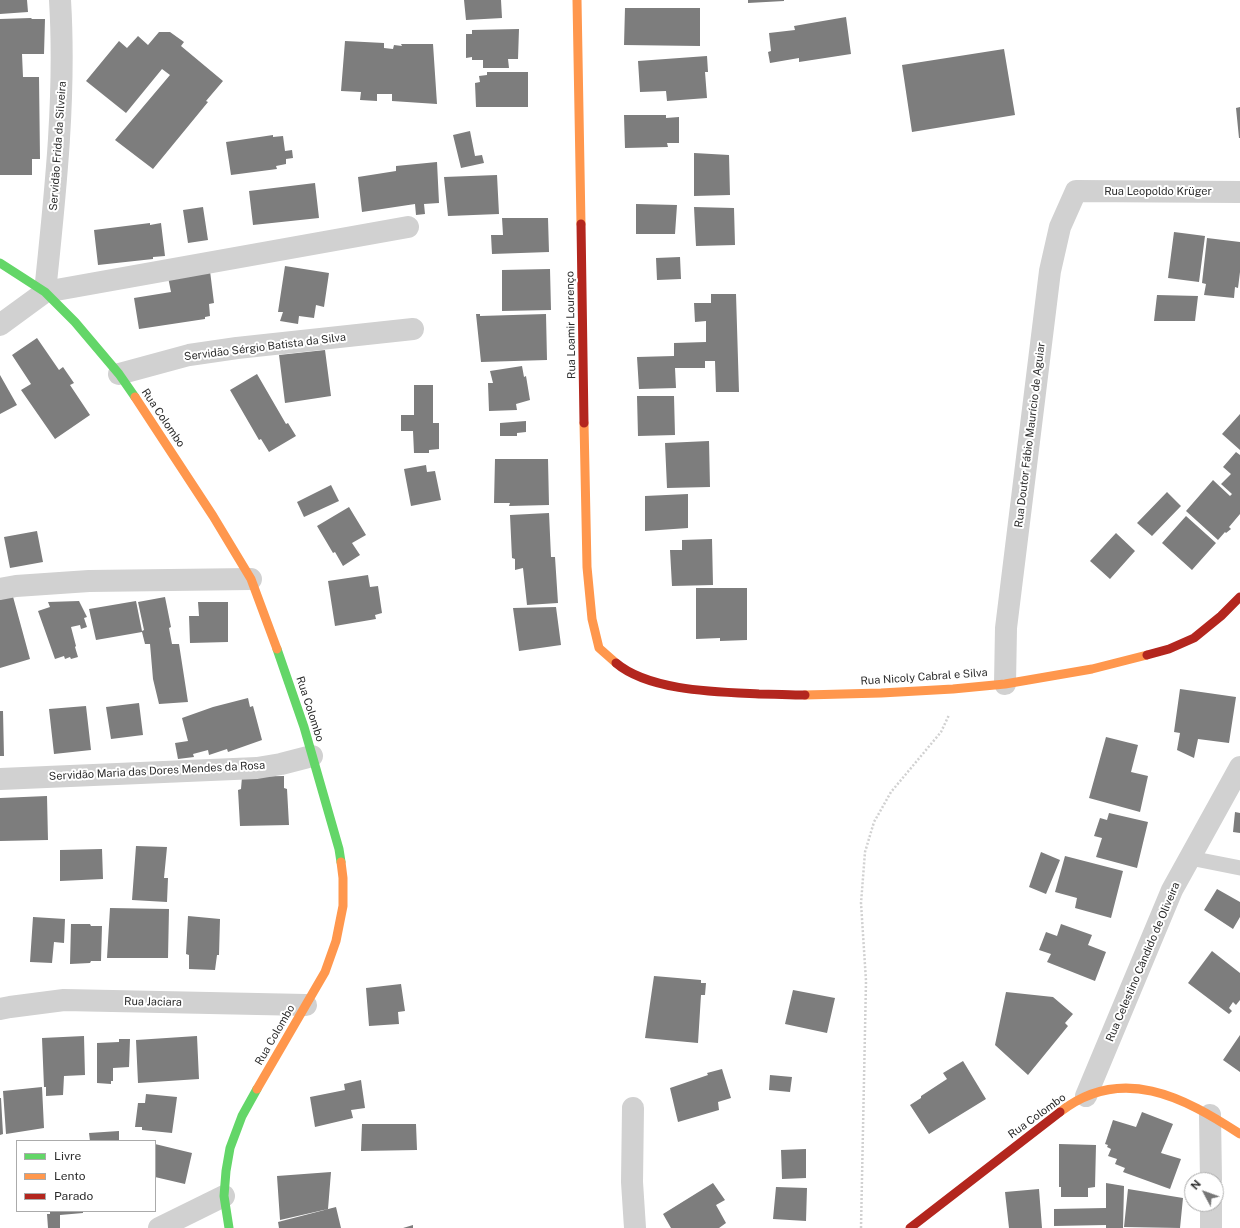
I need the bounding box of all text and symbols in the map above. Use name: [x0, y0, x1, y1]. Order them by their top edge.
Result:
street label: Servidão Frida da Silveira: [47, 81, 69, 211]
street label: Rua Leopoldo Krüger: [1104, 185, 1212, 199]
street label: Rua Loamir Lourenço: [563, 271, 579, 379]
street label: Servidão Sérgio Batista da Silva: [183, 331, 347, 363]
street label: Rua Doutor Fábio Maurício de Aguiar: [1012, 341, 1048, 529]
street label: Rua Colombo: [139, 386, 187, 450]
street label: Rua Nicoly Cabral e Silva: [860, 666, 988, 688]
street label: Rua Colombo: [293, 675, 327, 743]
street label: Servidão Maria das Dores Mendes da Rosa: [49, 759, 265, 783]
street label: Rua Celestino Cândido de Oliveira: [1103, 880, 1183, 1044]
street label: Rua Jaciara: [124, 995, 182, 1009]
street label: Rua Colombo: [252, 1002, 298, 1068]
street label: Rua Colombo: [1006, 1091, 1068, 1141]
legend: [16, 1140, 156, 1212]
text: Livre: [54, 1149, 81, 1163]
text: Lento: [54, 1169, 85, 1183]
north arrow: [1184, 1172, 1224, 1212]
text: N: [1188, 1178, 1203, 1192]
text: Parado: [54, 1189, 93, 1203]

